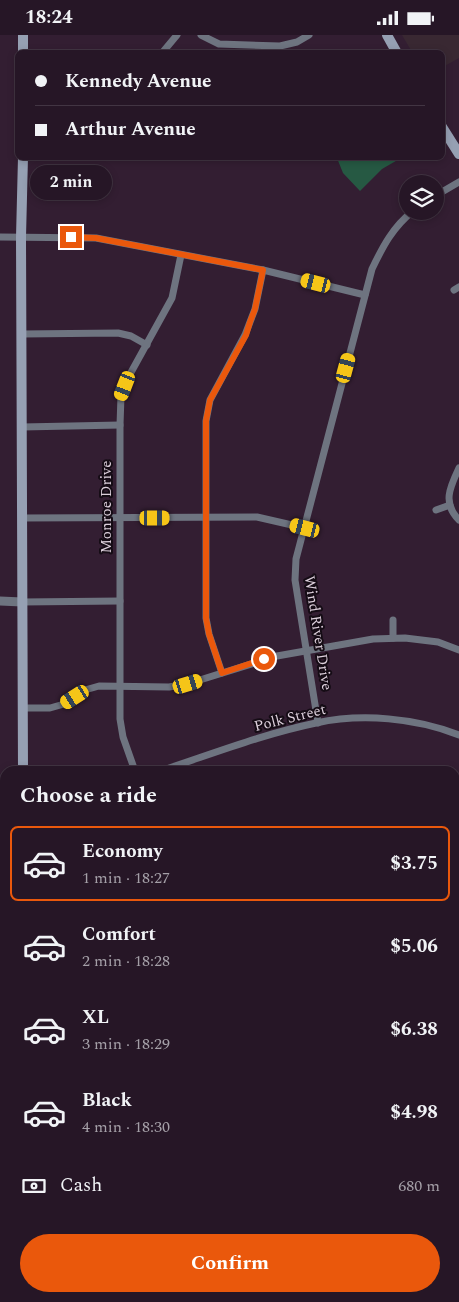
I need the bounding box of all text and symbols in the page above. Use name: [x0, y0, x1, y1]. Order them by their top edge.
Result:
text: 18:24: [25, 3, 73, 32]
text: Kennedy Avenue: [65, 67, 212, 96]
text: Arthur Avenue: [65, 115, 196, 144]
callout: 2 min: [30, 165, 112, 199]
text: 2 min: [50, 170, 92, 194]
map controls: [399, 175, 444, 220]
button: layers: [399, 175, 444, 220]
route end: [60, 226, 82, 248]
car: [299, 272, 332, 294]
car: [334, 352, 357, 384]
car: [112, 369, 137, 403]
street label: Monroe Drive: [95, 460, 118, 554]
car: [140, 511, 170, 526]
car: [288, 517, 321, 539]
street label: Wind River Drive: [298, 574, 338, 692]
route start: [253, 648, 275, 670]
car: [171, 672, 204, 696]
car: [58, 683, 91, 711]
street label: Polk Street: [252, 698, 328, 738]
text: Choose a ride: [20, 779, 157, 812]
text: Economy: [82, 837, 163, 866]
icon: car: [22, 841, 67, 886]
text: $3.75: [390, 849, 438, 878]
text: 1 min · 18:27: [82, 866, 170, 890]
text: Comfort: [82, 920, 156, 949]
icon: car: [22, 924, 67, 969]
text: $5.06: [390, 932, 438, 961]
text: 2 min · 18:28: [82, 949, 170, 973]
text: XL: [82, 1003, 109, 1032]
icon: car: [22, 1007, 67, 1052]
text: $6.38: [390, 1015, 438, 1044]
text: 3 min · 18:29: [82, 1032, 170, 1056]
text: Black: [82, 1086, 132, 1115]
icon: car: [22, 1090, 67, 1135]
text: $4.98: [390, 1098, 438, 1127]
text: 4 min · 18:30: [82, 1115, 170, 1139]
text: Cash: [60, 1171, 102, 1200]
icon: cash: [20, 1172, 48, 1200]
text: 680 m: [398, 1174, 440, 1198]
button: Confirm: [20, 1234, 440, 1292]

